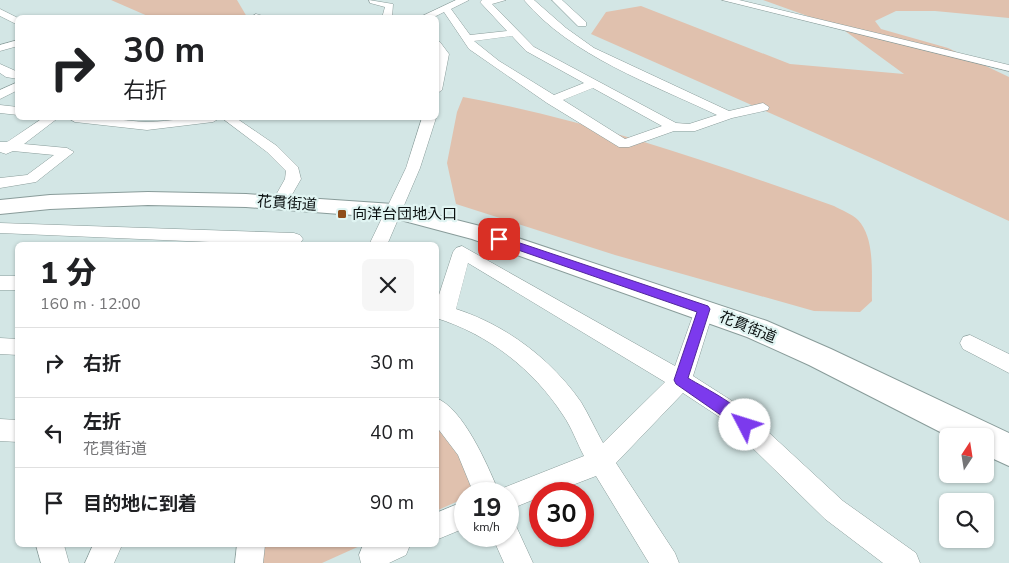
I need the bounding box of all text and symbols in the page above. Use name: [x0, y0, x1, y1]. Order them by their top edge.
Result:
text: 30 m: [123, 27, 205, 74]
icon: right: [40, 35, 105, 100]
text: 右折: [123, 76, 167, 106]
street label: 花貫街道: [256, 191, 318, 215]
place label: 向洋台団地入口: [352, 204, 457, 224]
marker: 向洋台団地入口: [336, 208, 348, 220]
pin: [478, 218, 520, 260]
icon: arrive: [485, 225, 513, 253]
text: 1 分: [40, 253, 96, 294]
button: close: [362, 259, 414, 311]
text: 160 m · 12:00: [40, 293, 141, 315]
street label: 花貫街道: [716, 306, 780, 348]
icon: right: [40, 349, 68, 377]
text: 30 m: [370, 350, 414, 376]
text: 右折: [83, 351, 121, 377]
position arrow: [718, 398, 770, 450]
text: 左折: [83, 409, 121, 435]
icon: left: [40, 419, 68, 447]
text: 40 m: [370, 420, 414, 446]
north arrow: [939, 428, 994, 482]
map controls: [939, 428, 994, 548]
text: 花貫街道: [83, 438, 147, 460]
speed limit sign: 30: [529, 482, 594, 547]
icon: arrive: [40, 489, 68, 517]
text: 90 m: [370, 490, 414, 516]
text: 目的地に到着: [83, 491, 197, 517]
text: 19: [471, 491, 502, 525]
button: search: [939, 493, 994, 548]
text: km/h: [473, 519, 500, 535]

